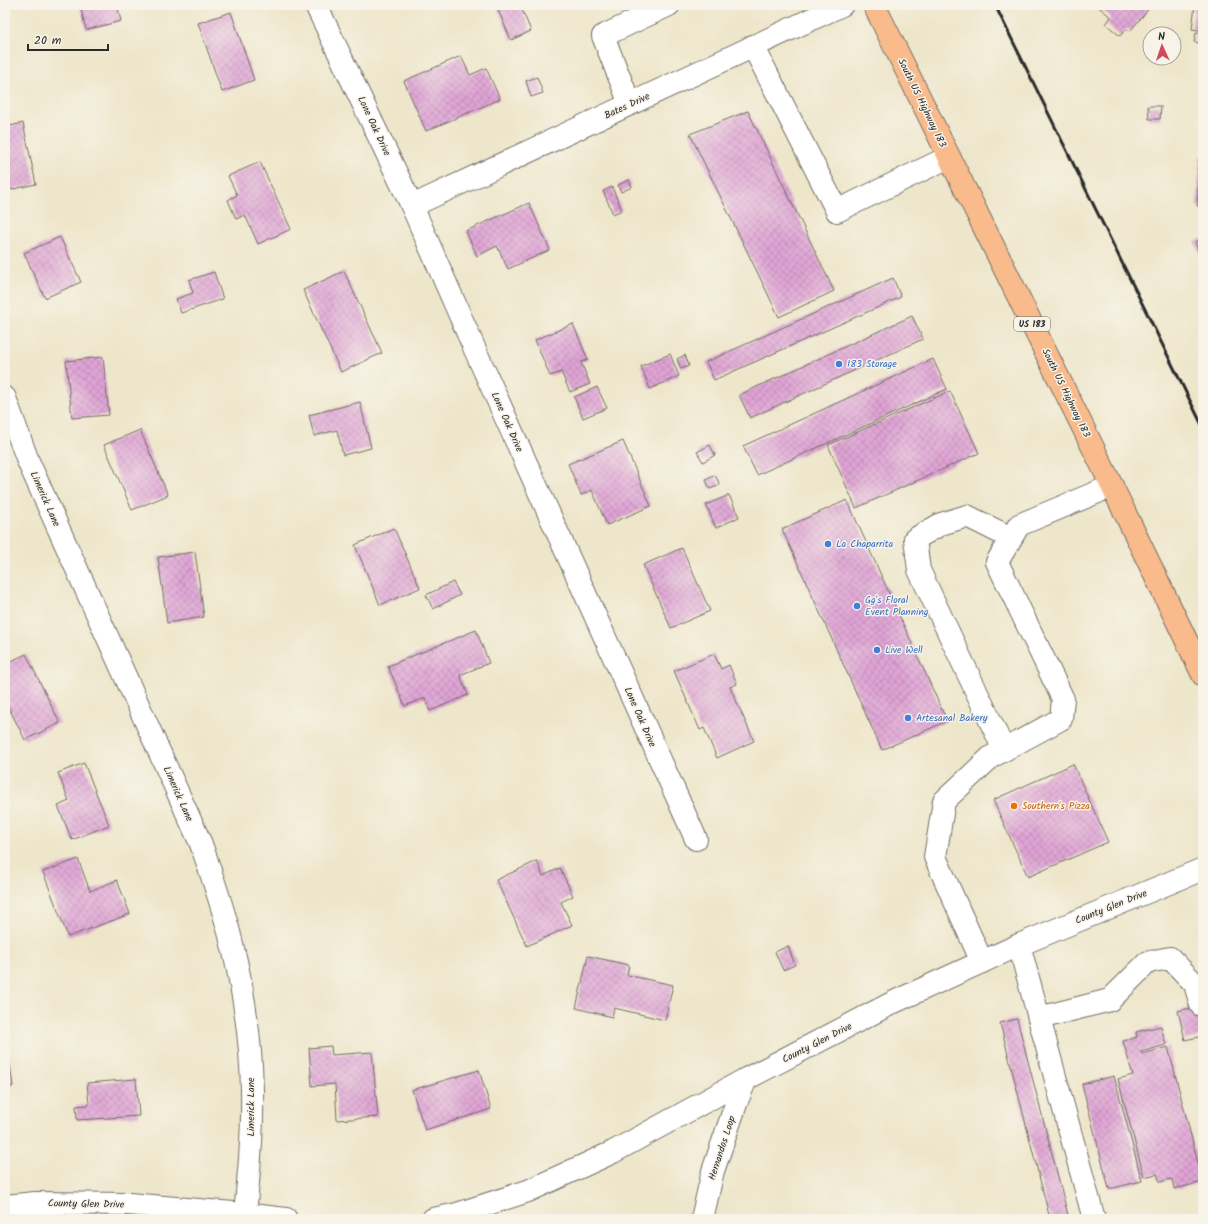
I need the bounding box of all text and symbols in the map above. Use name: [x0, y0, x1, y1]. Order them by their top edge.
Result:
scale bar: [28, 26, 108, 52]
north arrow: [1142, 26, 1182, 66]
text: N: [1158, 28, 1166, 46]
text: 20 m: [34, 31, 62, 50]
street label: South US Highway 183: [893, 56, 951, 151]
street label: Bates Drive: [602, 88, 653, 124]
street label: Lone Oak Drive: [353, 94, 395, 159]
road number: US 183: [1014, 317, 1050, 331]
street label: South US Highway 183: [1037, 346, 1095, 441]
place label: 183 Storage: [847, 356, 897, 372]
marker: 183 Storage: [834, 359, 844, 369]
street label: Lone Oak Drive: [487, 389, 528, 455]
street label: Limerick Lane: [26, 469, 65, 530]
place label: La Chaparrita: [836, 536, 894, 552]
marker: La Chaparrita: [823, 539, 833, 549]
place label: Gg's Floral Event Planning: [865, 592, 929, 620]
marker: Gg's Floral Event Planning: [852, 601, 862, 611]
place label: Live Well: [885, 642, 923, 658]
marker: Live Well: [872, 645, 882, 655]
street label: Lone Oak Drive: [620, 684, 661, 750]
place label: Artesanal Bakery: [916, 710, 988, 726]
marker: Artesanal Bakery: [903, 713, 913, 723]
street label: Limerick Lane: [159, 764, 198, 825]
place label: Southern's Pizza: [1022, 798, 1090, 814]
marker: Southern's Pizza: [1009, 801, 1019, 811]
street label: County Glen Drive: [1073, 885, 1150, 929]
street label: County Glen Drive: [779, 1018, 855, 1067]
street label: Limerick Lane: [243, 1077, 259, 1137]
street label: Hernandos Loop: [704, 1113, 740, 1182]
street label: County Glen Drive: [48, 1195, 125, 1213]

